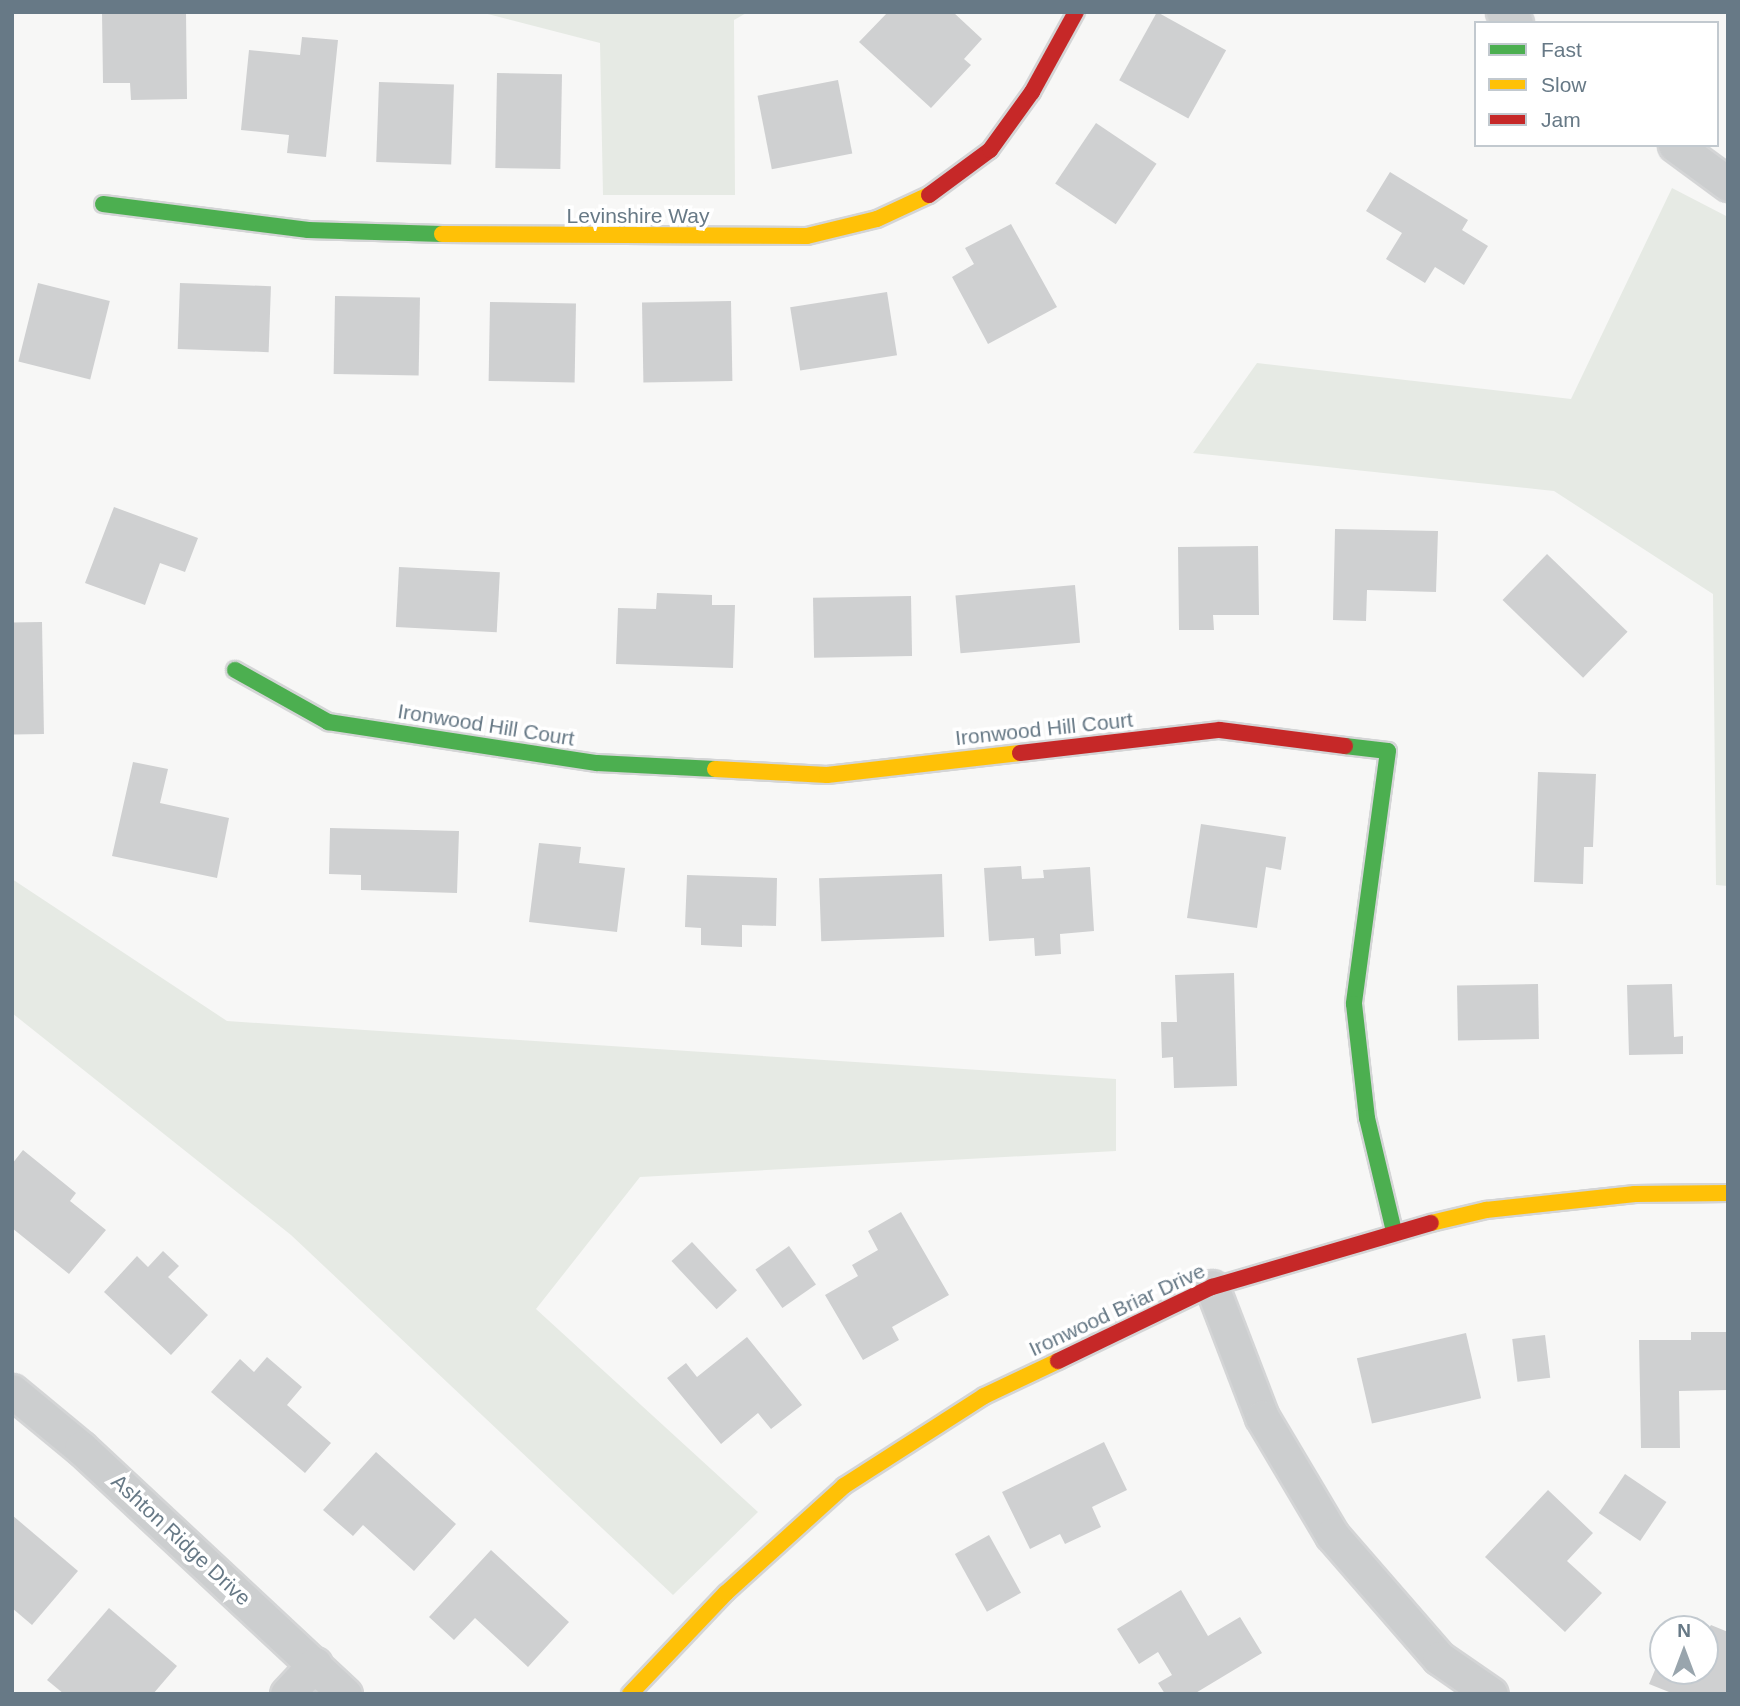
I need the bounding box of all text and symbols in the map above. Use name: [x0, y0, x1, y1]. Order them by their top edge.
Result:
legend: [1474, 21, 1719, 147]
text: Fast: [1541, 38, 1582, 61]
text: Slow: [1541, 73, 1587, 96]
text: Jam: [1541, 108, 1581, 131]
street label: Levinshire Way: [567, 203, 709, 229]
street label: Ironwood Hill Court: [396, 699, 576, 751]
street label: Ironwood Hill Court: [954, 707, 1134, 751]
street label: Ironwood Briar Drive: [1025, 1258, 1209, 1362]
street label: Ashton Ridge Drive: [106, 1469, 256, 1611]
north arrow: [1649, 1615, 1719, 1685]
text: N: [1677, 1620, 1691, 1641]

